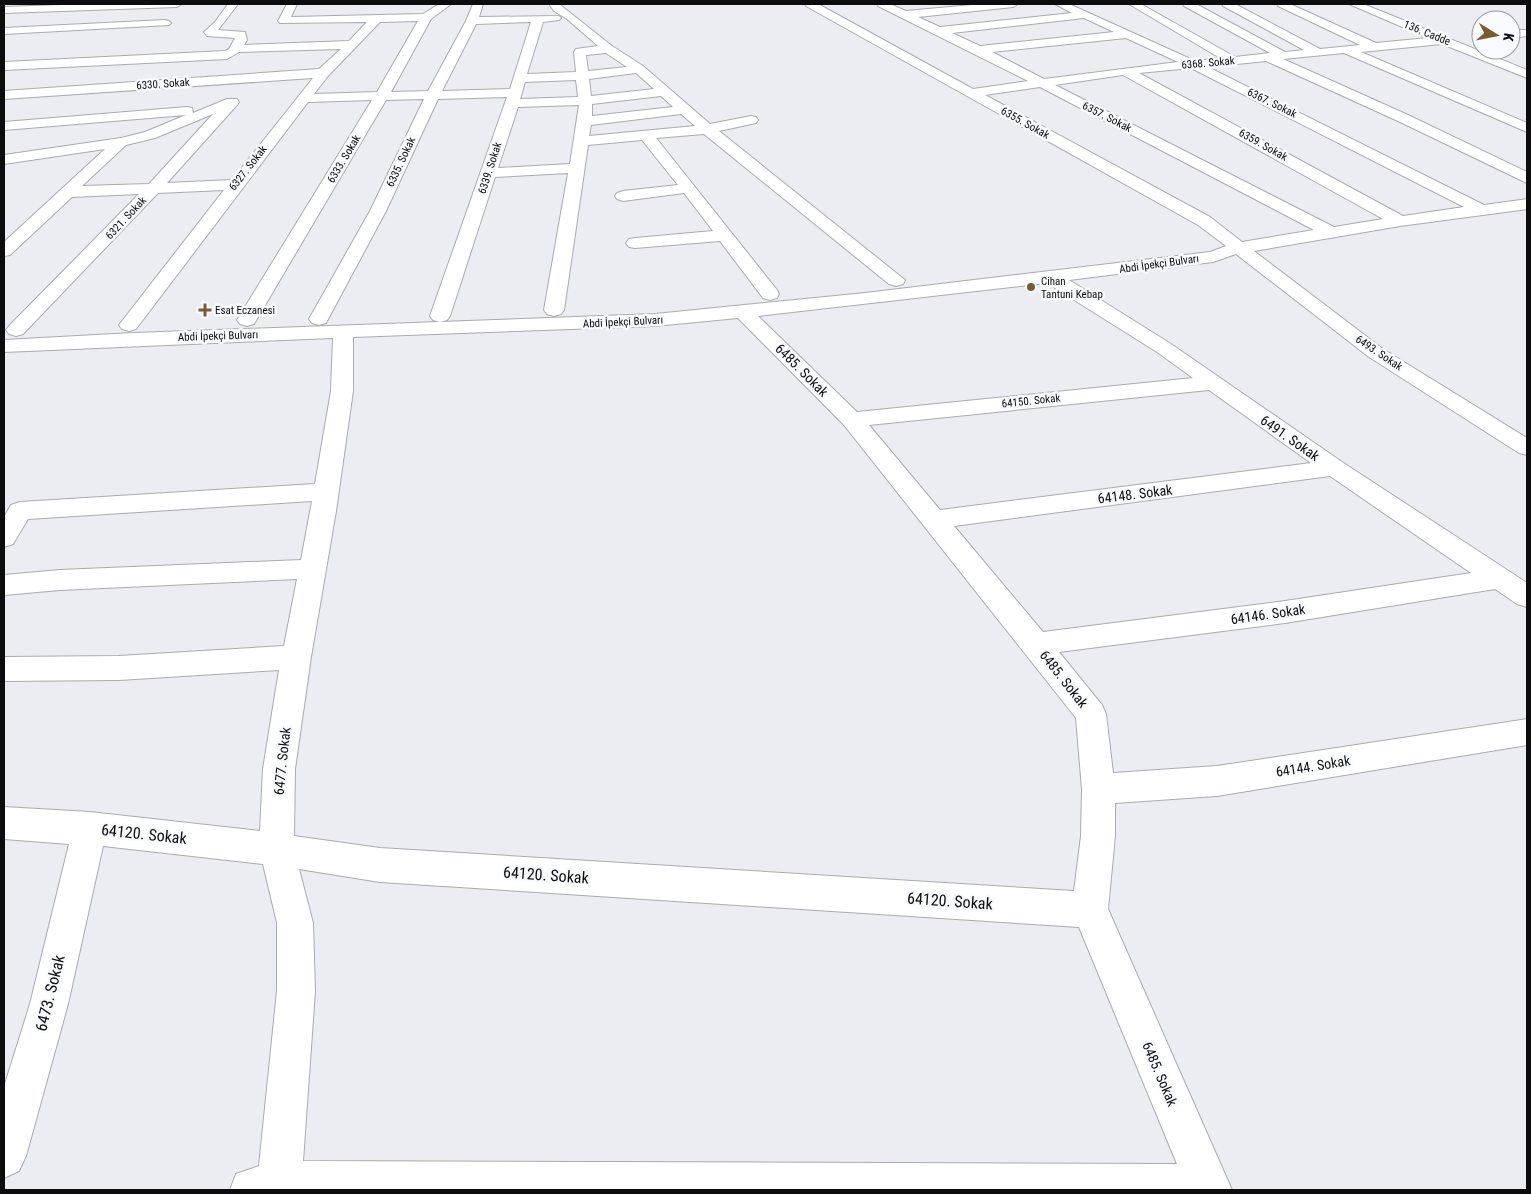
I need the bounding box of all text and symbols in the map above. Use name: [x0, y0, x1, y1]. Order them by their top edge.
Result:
north arrow: [1471, 10, 1521, 60]
street label: 136. Cadde: [1402, 18, 1452, 48]
text: K: [1500, 32, 1517, 43]
street label: 6368. Sokak: [1181, 54, 1235, 72]
street label: 6330. Sokak: [136, 76, 190, 92]
street label: 6367. Sokak: [1245, 85, 1299, 121]
street label: 6357. Sokak: [1080, 99, 1134, 135]
street label: 6355. Sokak: [998, 104, 1052, 142]
street label: 6359. Sokak: [1236, 126, 1290, 164]
street label: 6333. Sokak: [325, 133, 363, 185]
street label: 6335. Sokak: [384, 135, 418, 189]
street label: 6339. Sokak: [476, 140, 504, 195]
street label: 6327. Sokak: [226, 143, 270, 193]
street label: 6321. Sokak: [103, 194, 149, 242]
street label: Abdi İpekçi Bulvarı: [1118, 252, 1200, 276]
place label: Cihan Tantuni Kebap: [1041, 275, 1103, 301]
marker: Cihan Tantuni Kebap: [1025, 281, 1037, 293]
marker: Esat Eczanesi: [199, 304, 211, 316]
place label: Esat Eczanesi: [215, 304, 275, 317]
street label: Abdi İpekçi Bulvarı: [583, 313, 663, 331]
street label: Abdi İpekçi Bulvarı: [178, 328, 258, 344]
street label: 6493. Sokak: [1353, 333, 1405, 373]
street label: 6485. Sokak: [772, 340, 832, 400]
street label: 64150. Sokak: [1001, 391, 1061, 411]
street label: 6491. Sokak: [1257, 412, 1323, 464]
street label: 64148. Sokak: [1097, 481, 1174, 507]
street label: 64146. Sokak: [1230, 601, 1307, 627]
street label: 6485. Sokak: [1037, 647, 1092, 711]
street label: 6477. Sokak: [270, 726, 294, 796]
street label: 64144. Sokak: [1275, 752, 1352, 780]
street label: 64120. Sokak: [100, 820, 188, 848]
street label: 64120. Sokak: [503, 863, 590, 888]
street label: 64120. Sokak: [907, 889, 994, 914]
street label: 6473. Sokak: [31, 952, 69, 1033]
street label: 6485. Sokak: [1139, 1039, 1181, 1109]

